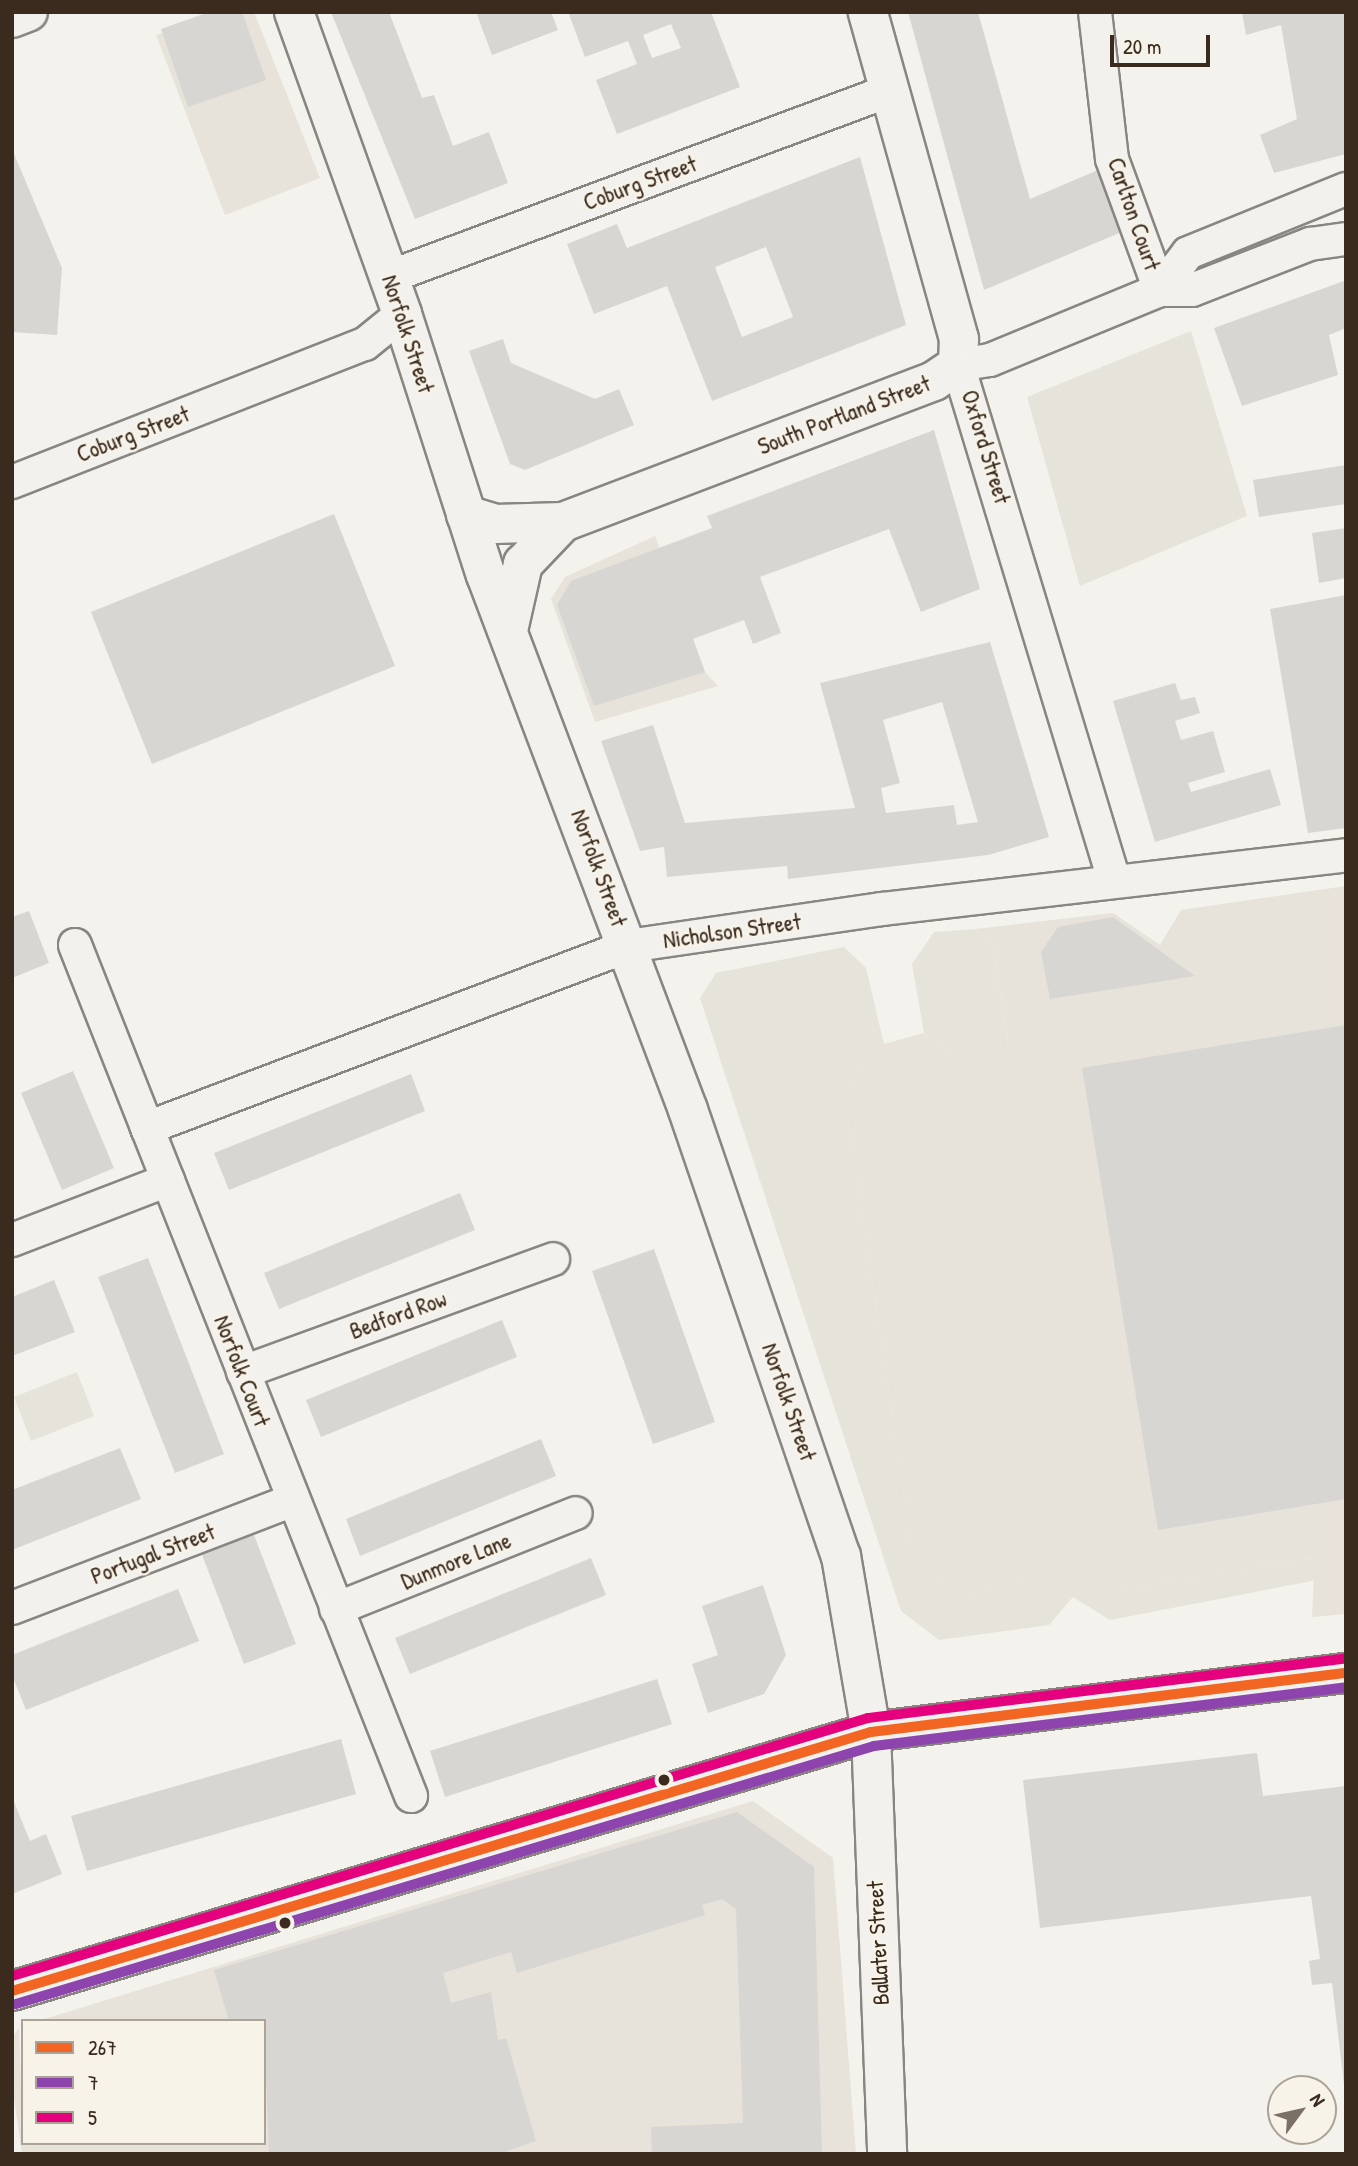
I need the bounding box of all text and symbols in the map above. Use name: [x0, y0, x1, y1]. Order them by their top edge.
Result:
scale bar: [1113, 21, 1213, 65]
text: 20 m: [1123, 32, 1161, 61]
street label: Coburg Street: [580, 150, 700, 216]
street label: Carlton Court: [1102, 154, 1166, 274]
street label: Norfolk Street: [376, 272, 440, 396]
street label: South Portland Street: [754, 369, 934, 461]
street label: Oxford Street: [956, 387, 1016, 507]
street label: Coburg Street: [73, 400, 193, 468]
street label: Norfolk Street: [565, 806, 633, 930]
street label: Nicholson Street: [661, 908, 803, 954]
street label: Bedford Row: [346, 1285, 450, 1345]
street label: Norfolk Court: [208, 1312, 276, 1430]
street label: Norfolk Street: [756, 1340, 822, 1464]
street label: Portugal Street: [87, 1518, 219, 1590]
street label: Dunmore Lane: [397, 1527, 515, 1595]
unlabelled marker: [657, 1773, 671, 1787]
street label: Ballater Street: [861, 1880, 895, 2006]
unlabelled marker: [278, 1916, 292, 1930]
legend: [21, 2019, 266, 2145]
text: 267: [88, 2033, 117, 2062]
text: 7: [88, 2068, 98, 2097]
north arrow: [1267, 2075, 1337, 2145]
text: N: [1304, 2088, 1332, 2111]
text: 5: [88, 2103, 97, 2132]

